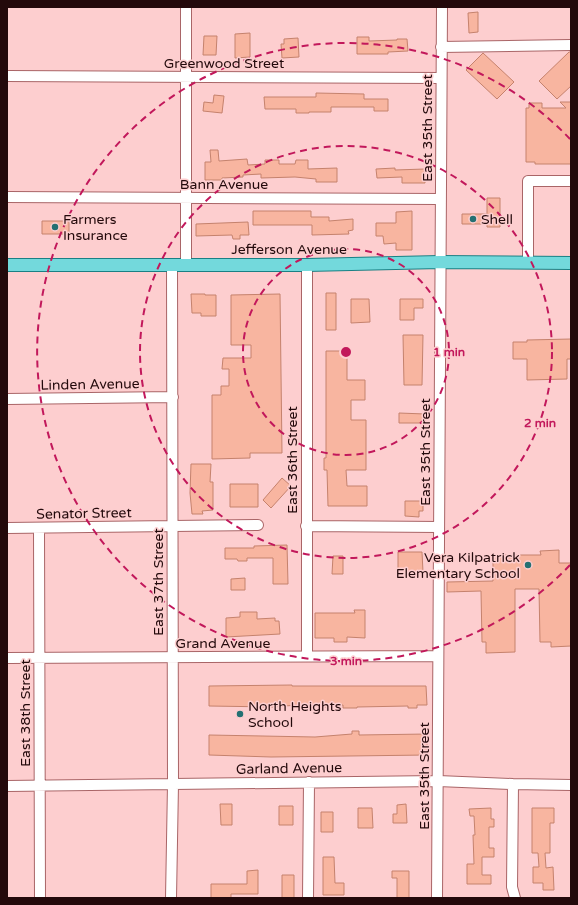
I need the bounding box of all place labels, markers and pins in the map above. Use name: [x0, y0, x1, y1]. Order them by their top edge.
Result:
place label: Farmers Insurance: [63, 211, 128, 244]
place label: Shell: [481, 211, 513, 228]
marker: Shell: [468, 214, 478, 224]
marker: Farmers Insurance: [50, 222, 60, 232]
centre of rings: [339, 345, 353, 359]
place label: Vera Kilpatrick Elementary School: [396, 549, 520, 582]
marker: Vera Kilpatrick Elementary School: [523, 560, 533, 570]
place label: North Heights School: [248, 698, 342, 731]
marker: North Heights School: [235, 709, 245, 719]

